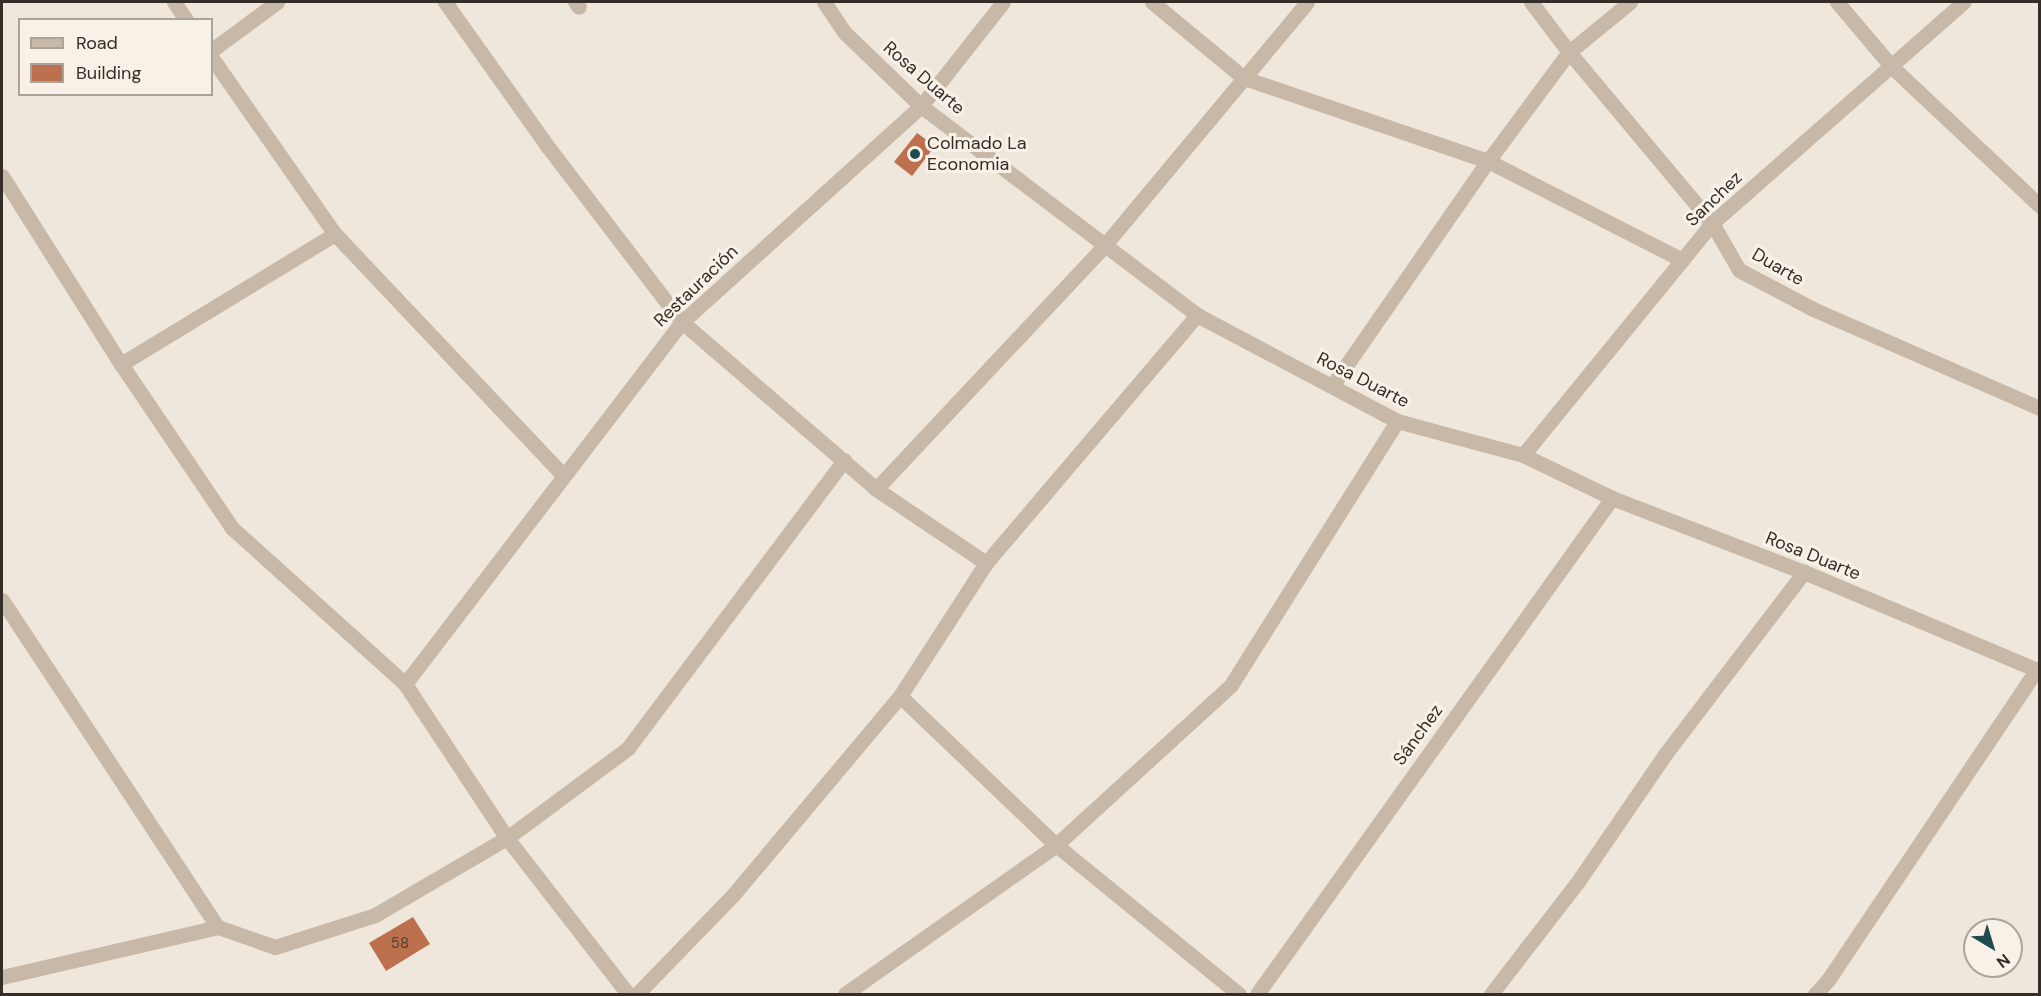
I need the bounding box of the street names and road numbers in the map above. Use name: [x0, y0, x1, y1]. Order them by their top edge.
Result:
street label: Rosa Duarte: [879, 37, 969, 119]
street label: Sanchez: [1681, 167, 1747, 231]
street label: Restauración: [650, 241, 742, 331]
street label: Duarte: [1748, 244, 1808, 290]
street label: Rosa Duarte: [1313, 348, 1413, 412]
street label: Rosa Duarte: [1762, 527, 1864, 585]
street label: Sánchez: [1389, 700, 1447, 770]

